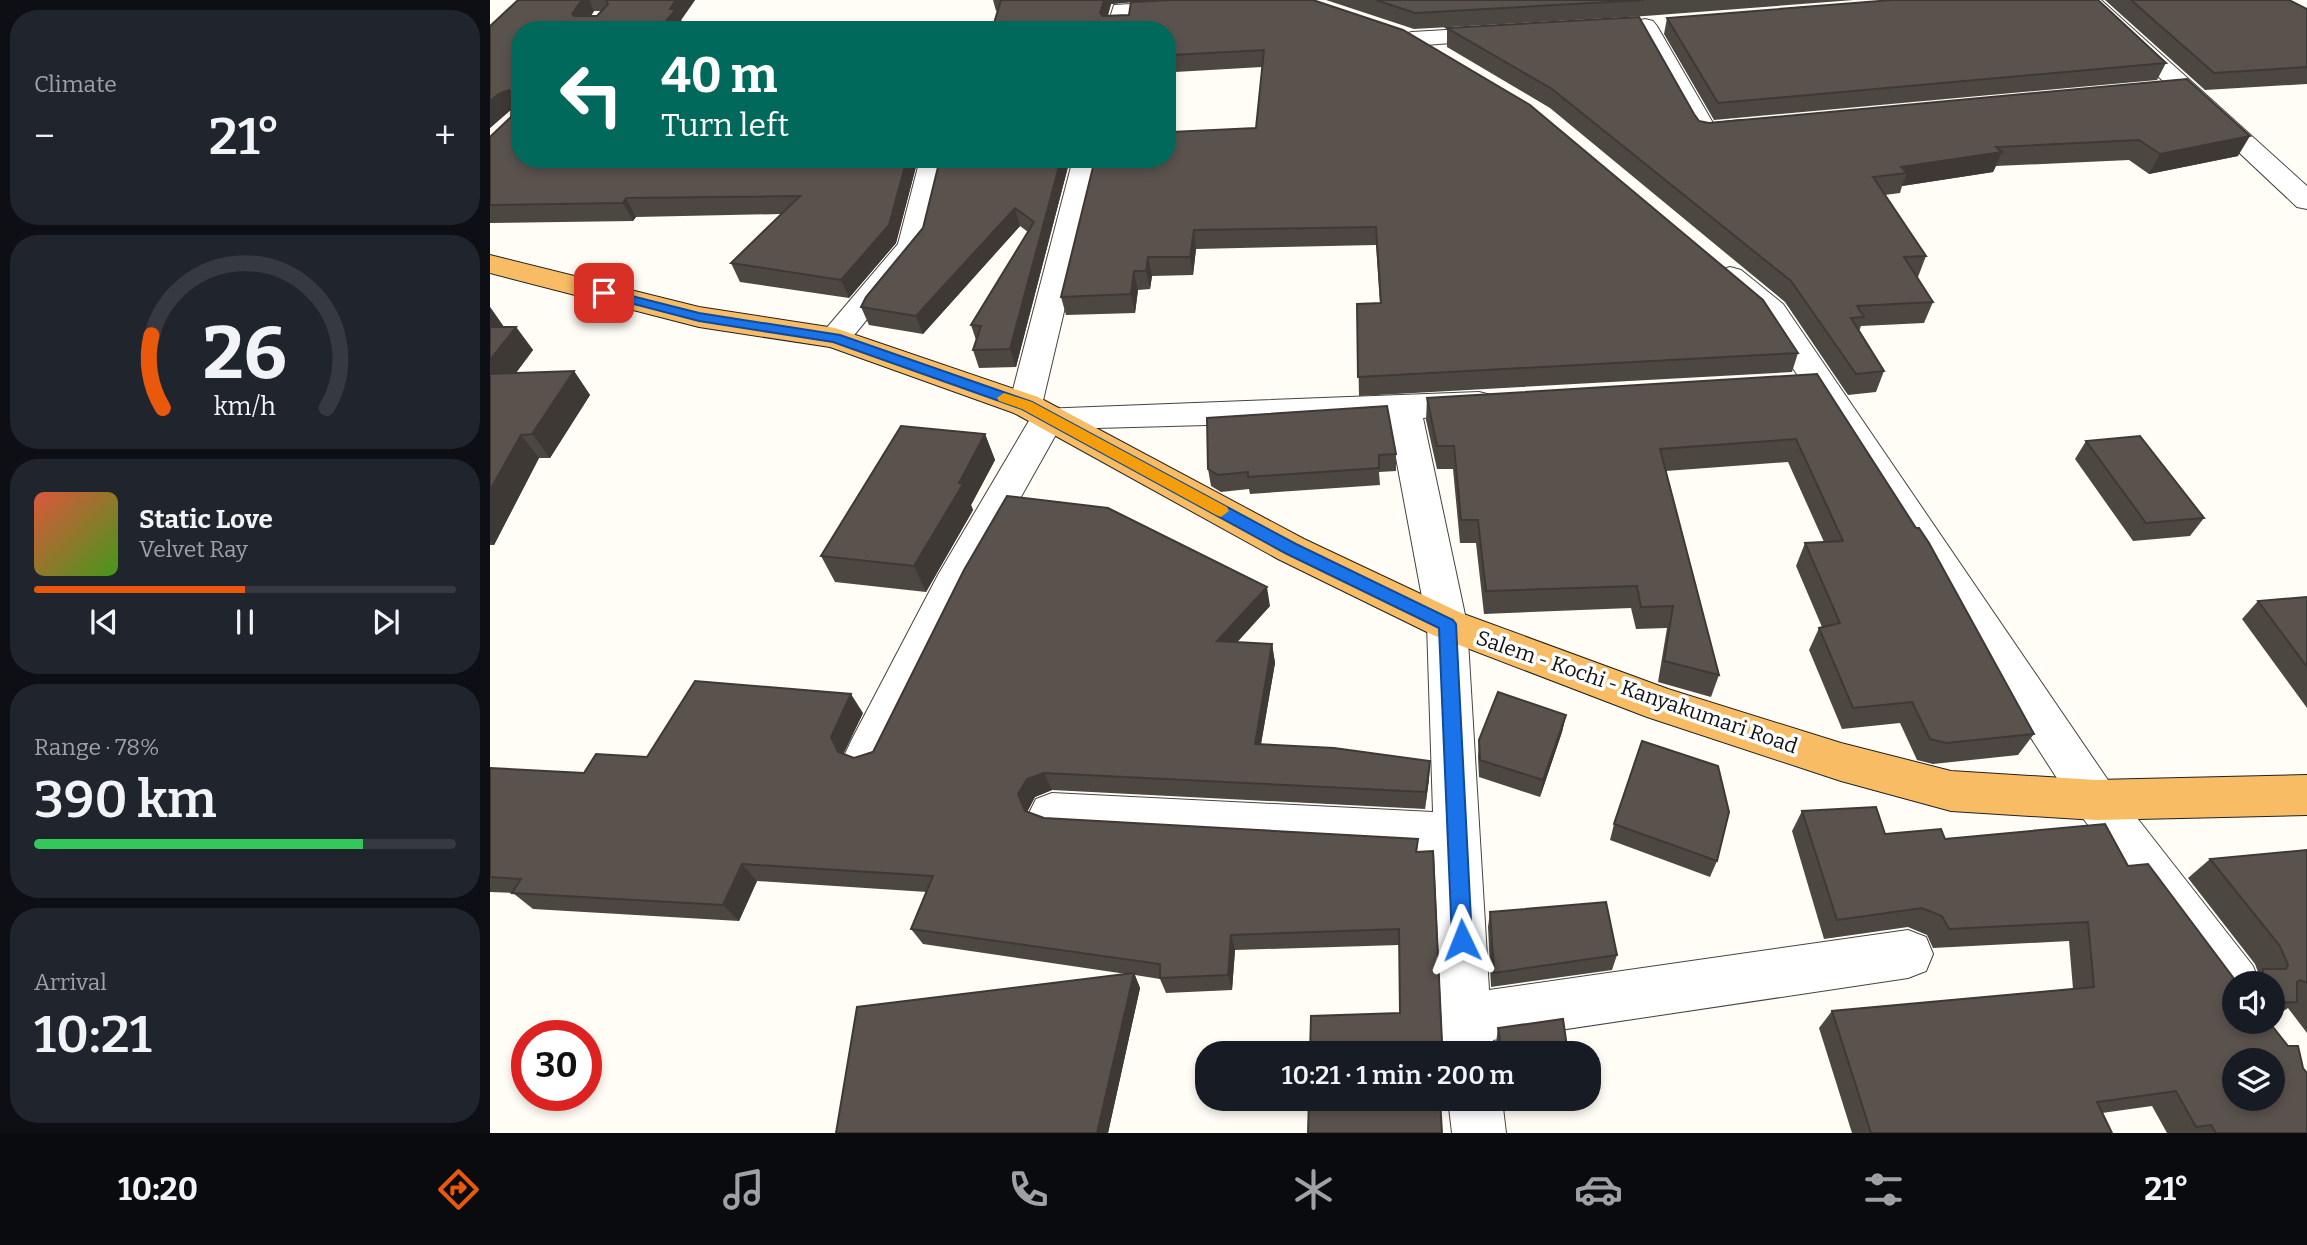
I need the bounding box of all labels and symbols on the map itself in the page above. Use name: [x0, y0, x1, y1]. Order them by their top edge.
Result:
pin: [574, 263, 634, 323]
street label: Salem - Kochi - Kanyakumari Road: [1473, 625, 1801, 759]
position arrow: [1425, 903, 1499, 977]
speed limit sign: 30: [511, 1020, 602, 1111]

